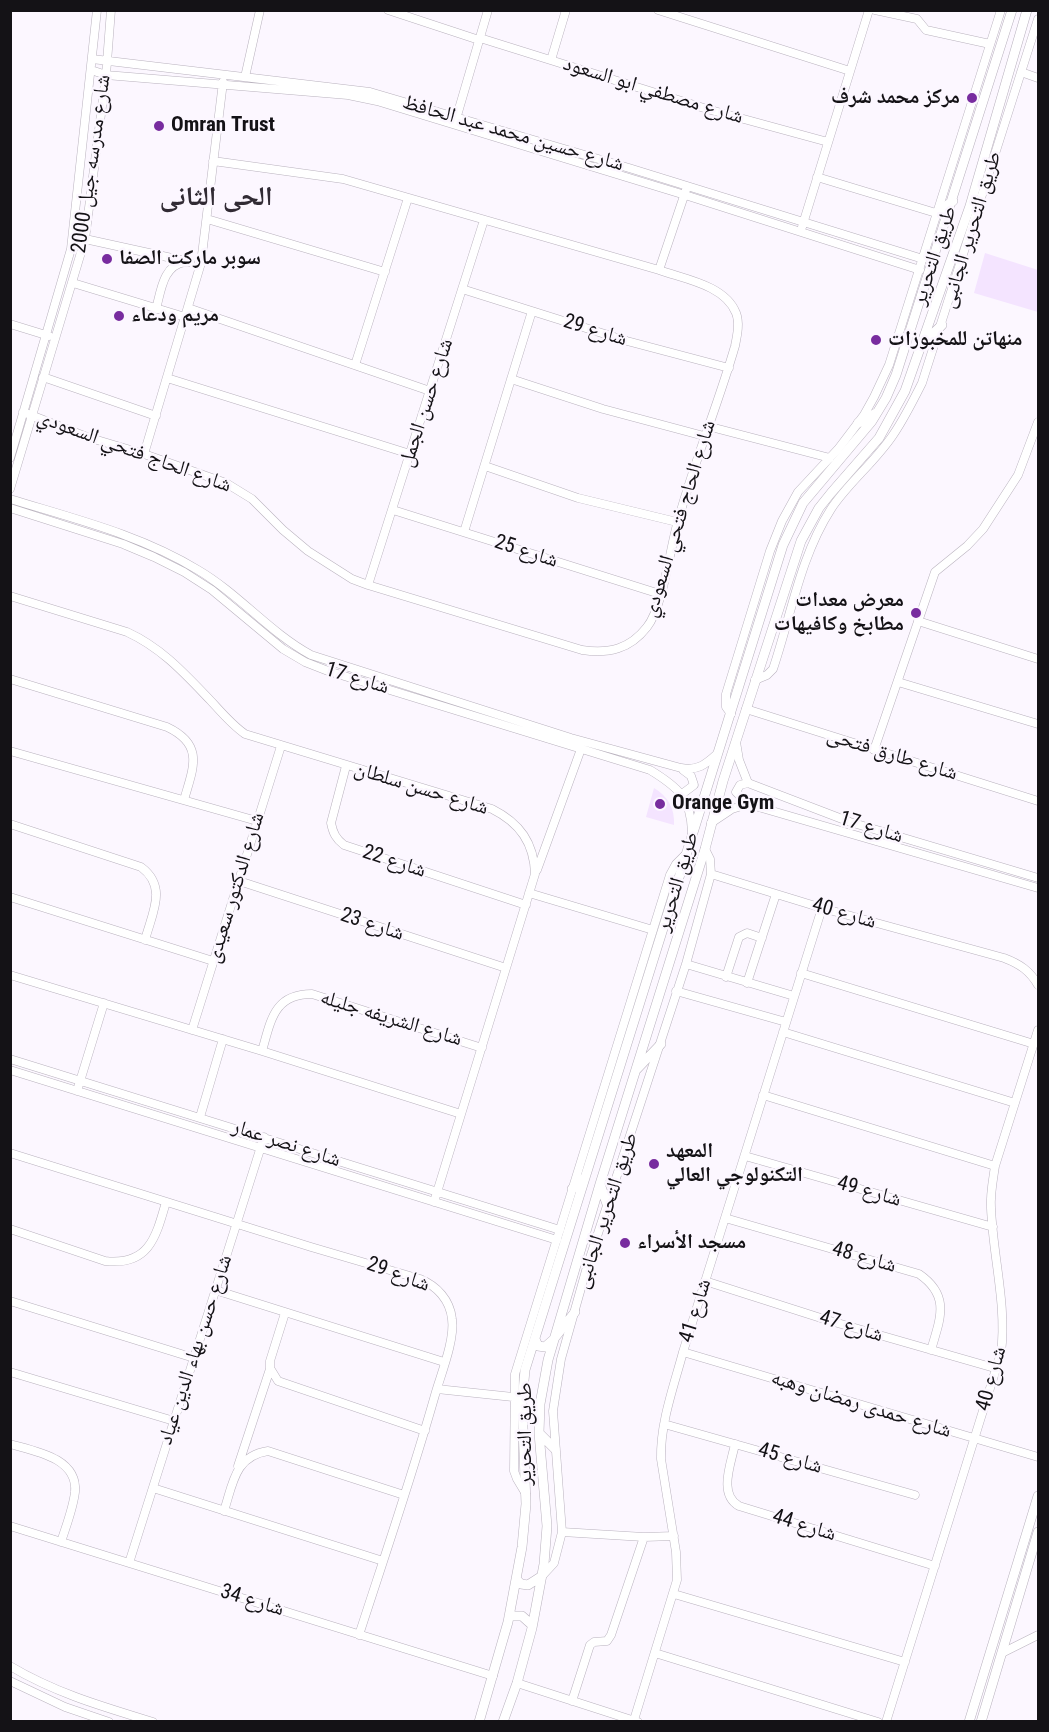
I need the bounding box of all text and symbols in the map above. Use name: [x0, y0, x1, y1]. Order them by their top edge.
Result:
street label: شارع مصطفي ابو السعود: [560, 52, 746, 130]
street label: شارع مدرسه جيل 2000: [67, 73, 117, 255]
place label: مركز محمد شرف: [831, 85, 960, 111]
street label: شارع حسين محمد عبد الحافظ: [399, 90, 627, 178]
marker: مركز محمد شرف: [965, 91, 979, 105]
place label: Omran Trust: [171, 113, 275, 139]
marker: Omran Trust: [152, 119, 166, 133]
street label: طريق التحرير الجانبى: [936, 148, 1008, 312]
district label: الحى الثانى: [159, 182, 273, 214]
street label: طريق التحرير: [907, 203, 963, 309]
place label: سوبر ماركت الصفا: [119, 246, 261, 272]
marker: سوبر ماركت الصفا: [100, 252, 114, 266]
place label: مريم ودعاء: [131, 303, 219, 329]
marker: مريم ودعاء: [112, 309, 126, 323]
street label: شارع 29: [560, 309, 630, 353]
place label: منهاتن للمخبوزات: [888, 327, 1022, 353]
marker: منهاتن للمخبوزات: [869, 333, 883, 347]
street label: شارع حسن الجمل: [394, 336, 460, 470]
street label: شارع الحاج فتحي السعودي: [33, 405, 235, 499]
street label: شارع الحاج فتحي السعودي: [638, 417, 722, 621]
street label: شارع 25: [491, 530, 561, 574]
place label: معرض معدات مطابخ وكافيهات: [774, 588, 904, 638]
marker: معرض معدات مطابخ وكافيهات: [909, 606, 923, 620]
street label: شارع 17: [322, 657, 392, 701]
street label: شارع طارق فتحى: [824, 723, 960, 787]
street label: شارع حسن سلطان: [351, 757, 491, 821]
place label: Orange Gym: [672, 791, 774, 817]
marker: Orange Gym: [653, 797, 667, 811]
street label: شارع 17: [836, 806, 906, 850]
street label: شارع الدكتور سعيدى: [201, 810, 271, 966]
street label: طريق التحرير: [651, 829, 705, 935]
street label: شارع 22: [359, 840, 429, 884]
street label: شارع 40: [809, 893, 879, 935]
street label: شارع 23: [337, 903, 407, 947]
street label: شارع الشريفه جليله: [317, 985, 465, 1053]
street label: شارع نصر عمار: [228, 1115, 344, 1173]
street label: طريق التحرير الجانبى: [570, 1130, 644, 1292]
place label: المعهد التكنولوجي العالي: [666, 1139, 803, 1189]
marker: المعهد التكنولوجي العالي: [647, 1157, 661, 1171]
street label: شارع 49: [834, 1171, 904, 1213]
place label: مسجد الأسراء: [637, 1230, 746, 1256]
marker: مسجد الأسراء: [618, 1236, 632, 1250]
street label: شارع 48: [829, 1237, 899, 1279]
street label: شارع حسن بهاء الدين عياد: [153, 1252, 239, 1448]
street label: شارع 29: [363, 1252, 433, 1298]
street label: شارع 41: [674, 1276, 718, 1346]
street label: شارع 47: [816, 1305, 886, 1349]
street label: شارع 40: [971, 1344, 1013, 1414]
street label: شارع حمدى رمضان وهبه: [768, 1366, 954, 1444]
street label: طريق التحرير: [513, 1382, 539, 1486]
street label: شارع 45: [755, 1438, 825, 1480]
street label: شارع 44: [769, 1504, 839, 1548]
street label: شارع 34: [217, 1579, 287, 1623]

